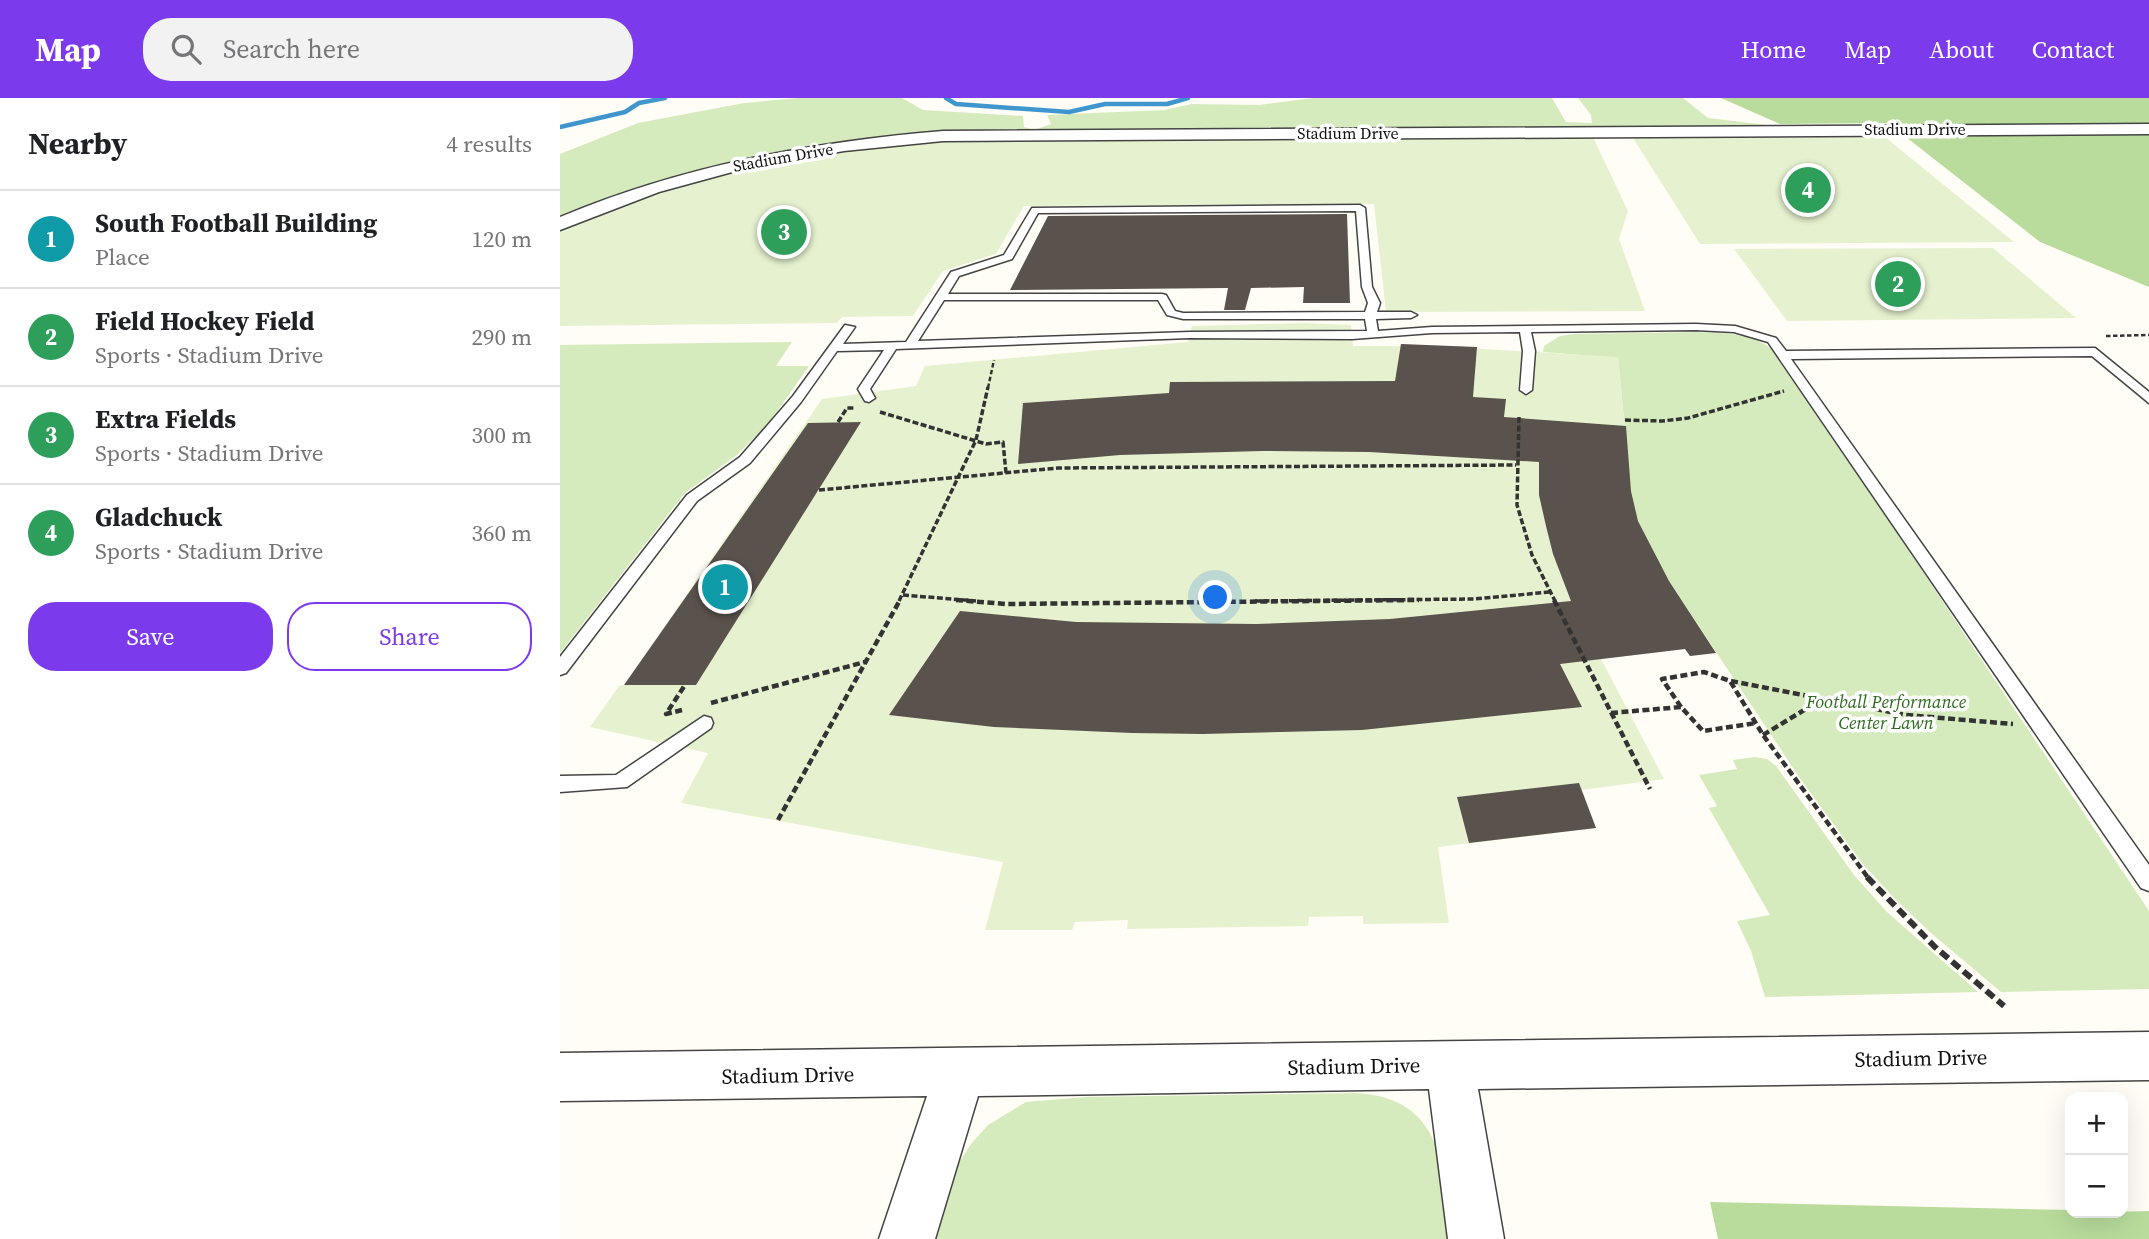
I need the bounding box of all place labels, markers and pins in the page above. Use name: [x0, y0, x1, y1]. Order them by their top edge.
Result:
pin: 4: [1785, 164, 1831, 216]
pin: 3: [761, 206, 807, 258]
pin: 2: [1875, 258, 1921, 310]
pin: 1: [702, 561, 748, 613]

